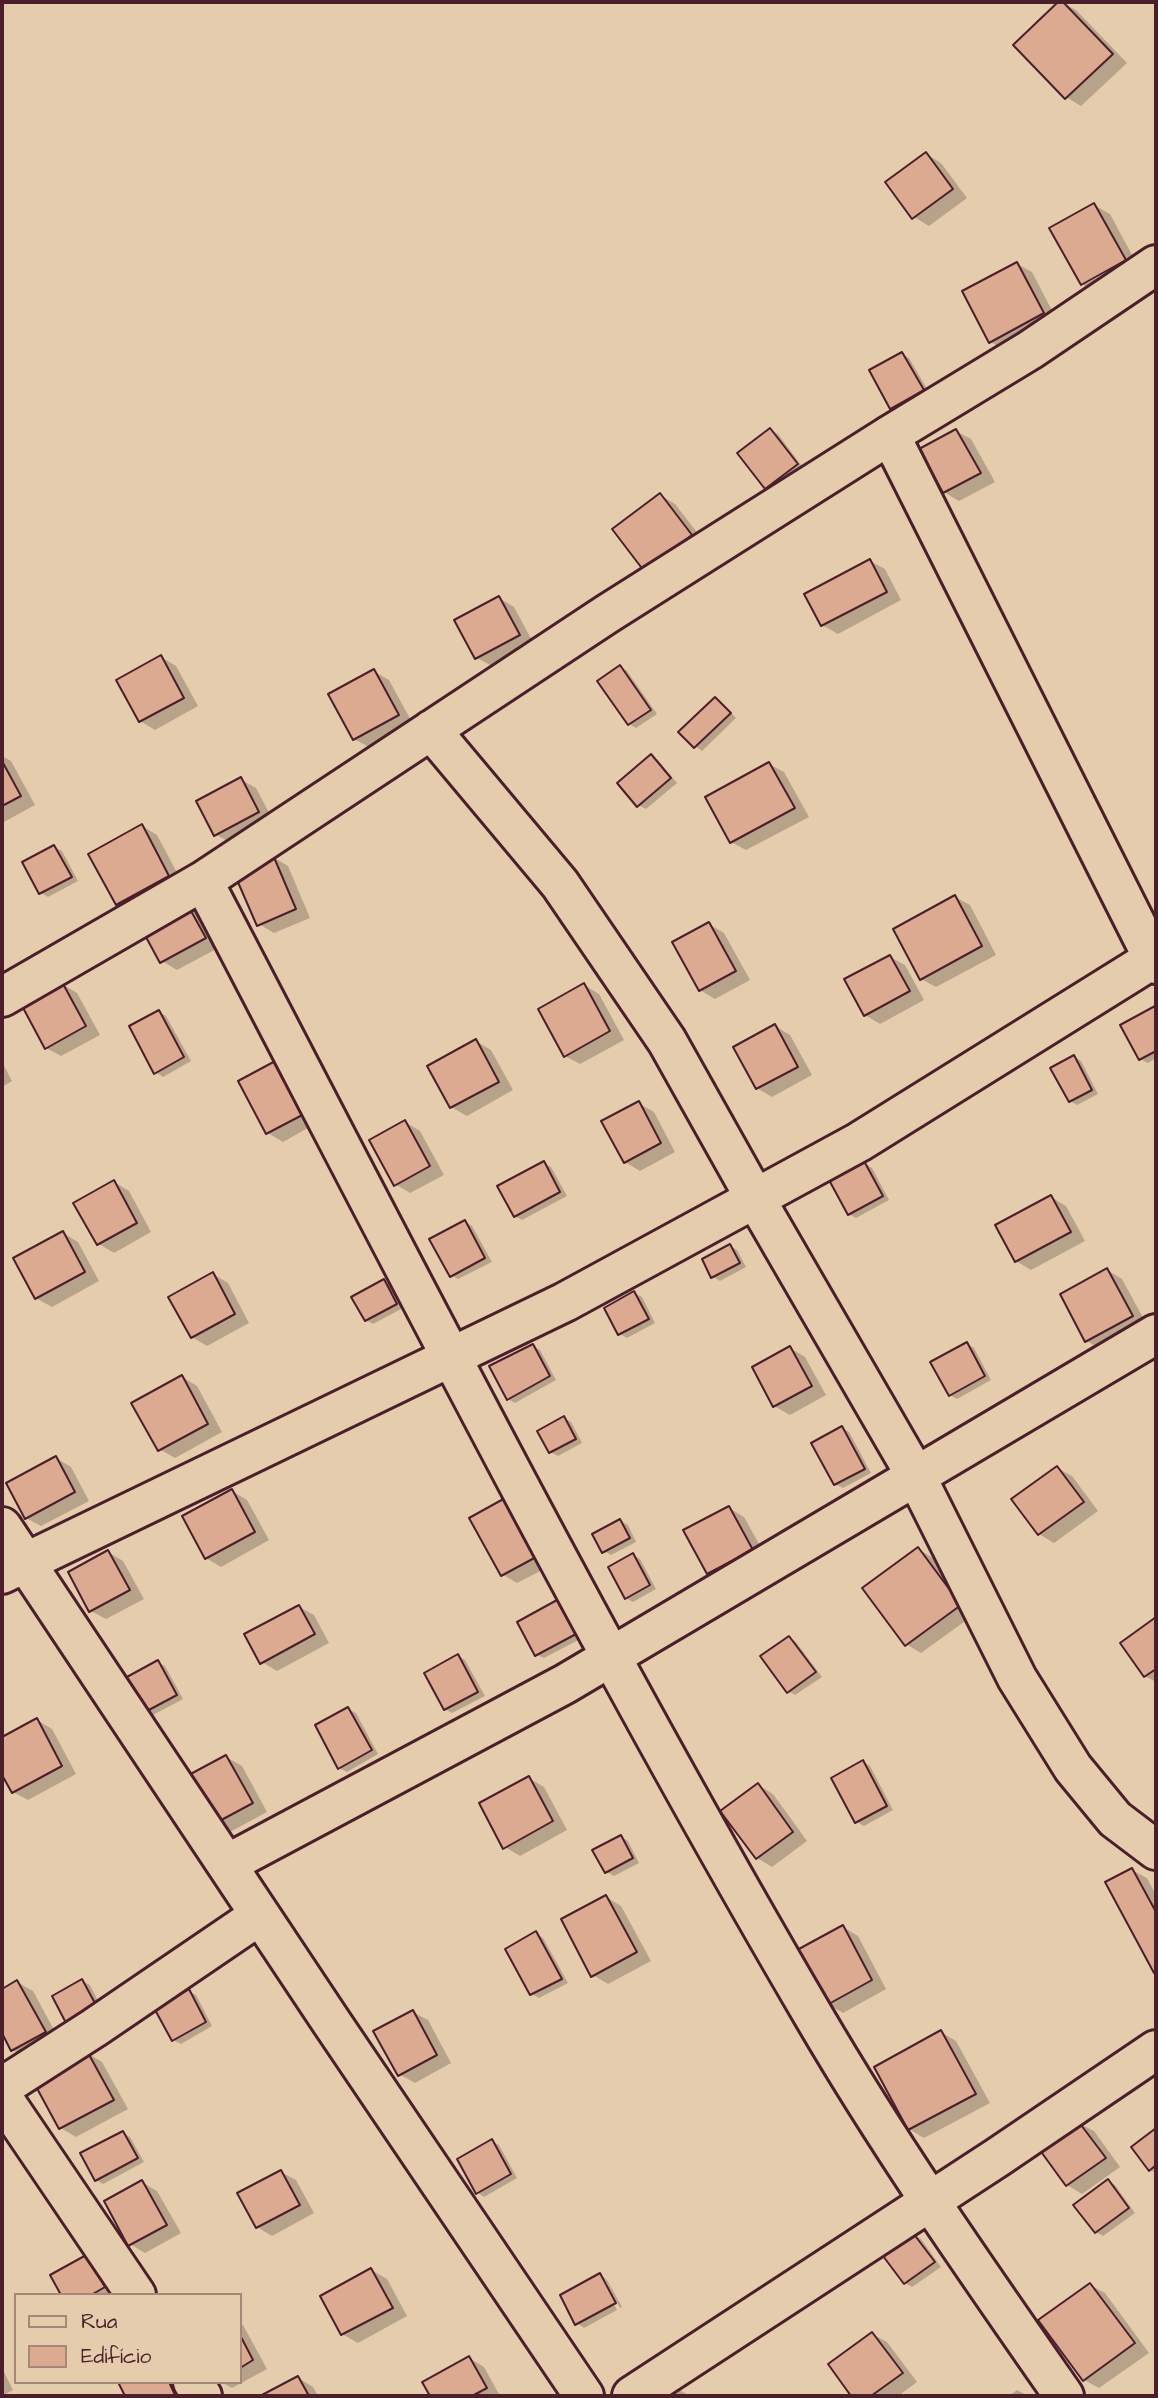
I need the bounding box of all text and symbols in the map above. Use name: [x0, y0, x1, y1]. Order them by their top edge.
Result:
legend: [14, 2293, 242, 2384]
text: Rua: [81, 2307, 117, 2336]
text: Edifício: [81, 2342, 151, 2371]

